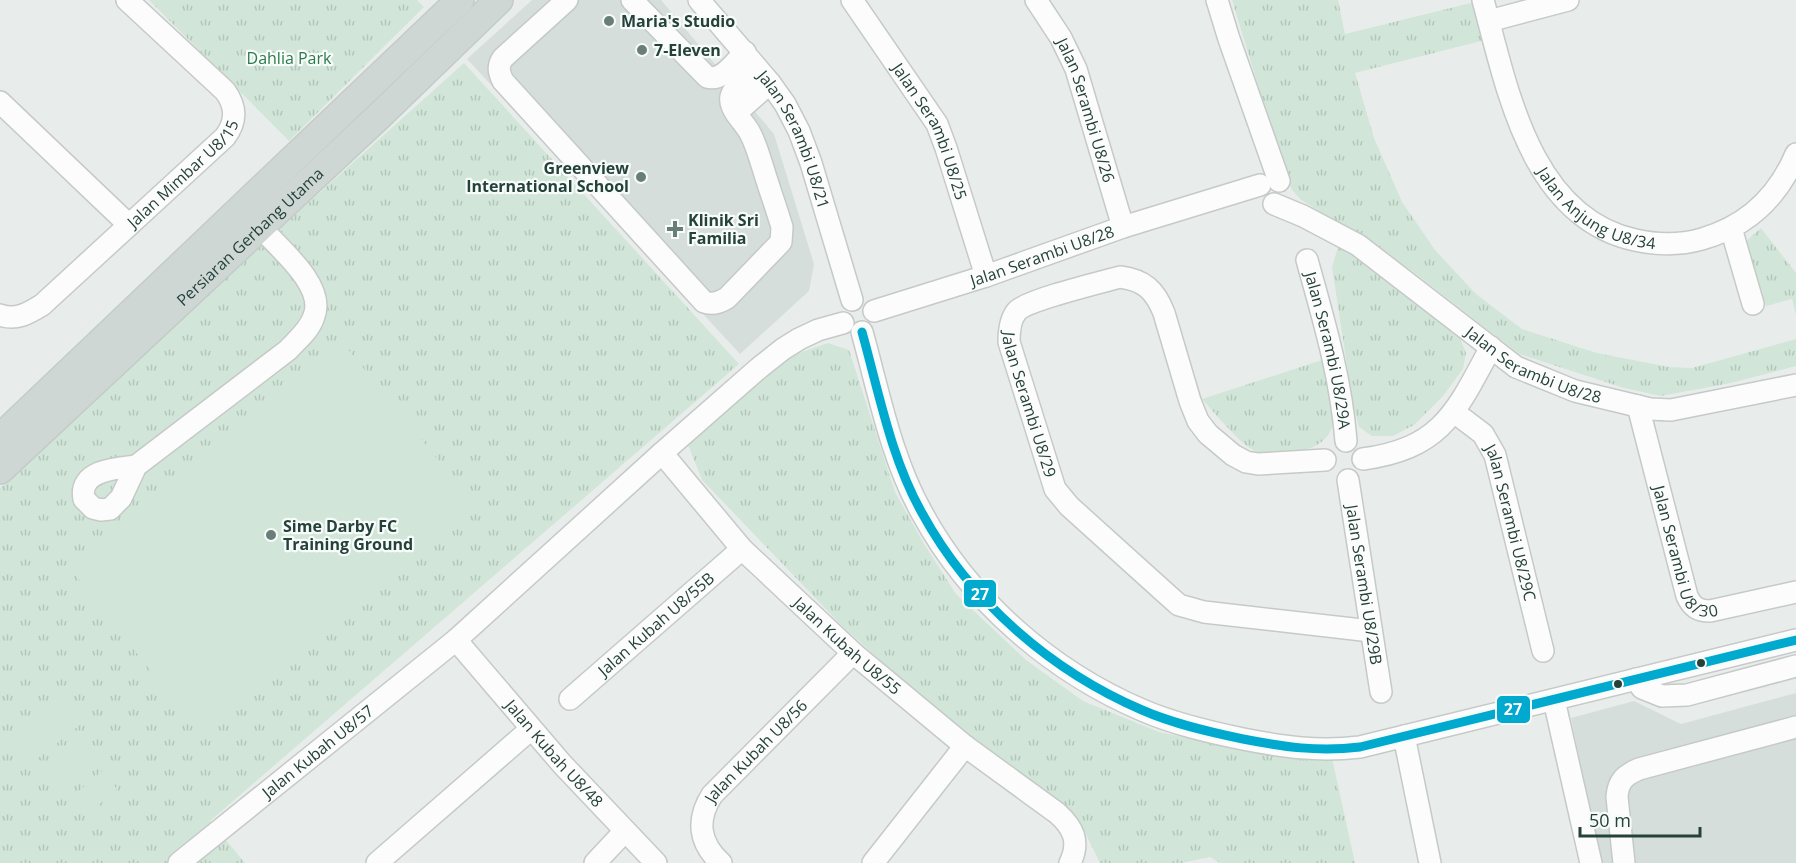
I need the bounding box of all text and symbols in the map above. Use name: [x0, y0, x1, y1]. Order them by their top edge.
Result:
place label: Maria's Studio: [621, 10, 735, 32]
marker: Maria's Studio: [602, 14, 616, 28]
street label: Jalan Serambi U8/26: [1051, 32, 1120, 185]
place label: 7-Eleven: [654, 39, 721, 61]
marker: 7-Eleven: [635, 43, 649, 57]
park label: Dahlia Park: [247, 47, 332, 69]
street label: Jalan Serambi U8/25: [886, 57, 972, 202]
street label: Jalan Serambi U8/21: [751, 64, 835, 211]
street label: Jalan Mimbar U8/15: [121, 117, 244, 234]
place label: Greenview International School: [466, 157, 629, 197]
street label: Jalan Anjung U8/34: [1531, 161, 1657, 254]
street label: Persiaran Gerbang Utama: [172, 162, 328, 311]
marker: Greenview International School: [634, 170, 648, 184]
place label: Klinik Sri Familia: [688, 209, 759, 249]
marker: Klinik Sri Familia: [666, 220, 684, 238]
street label: Jalan Serambi U8/28: [966, 220, 1117, 292]
street label: Jalan Serambi U8/29A: [1299, 267, 1356, 431]
street label: Jalan Serambi U8/28: [1460, 320, 1604, 408]
street label: Jalan Serambi U8/29: [998, 329, 1062, 480]
street label: Jalan Serambi U8/29C: [1479, 438, 1541, 603]
street label: Jalan Serambi U8/30: [1647, 481, 1720, 622]
street label: Jalan Serambi U8/29B: [1341, 501, 1388, 666]
place label: Sime Darby FC Training Ground: [283, 515, 413, 555]
marker: Sime Darby FC Training Ground: [264, 528, 278, 542]
street label: Jalan Kubah U8/55B: [592, 567, 719, 682]
line badge: 27: [963, 579, 997, 608]
text: 27: [971, 583, 989, 605]
street label: Jalan Kubah U8/55: [787, 590, 906, 700]
unlabelled marker: [1695, 657, 1707, 669]
unlabelled marker: [1612, 678, 1624, 690]
street label: Jalan Kubah U8/48: [499, 693, 608, 812]
street label: Jalan Kubah U8/56: [698, 694, 812, 808]
line badge: 27: [1496, 695, 1531, 724]
text: 27: [1504, 698, 1522, 720]
street label: Jalan Kubah U8/57: [256, 700, 378, 804]
scale bar: [1580, 800, 1700, 838]
text: 50 m: [1589, 808, 1631, 832]

